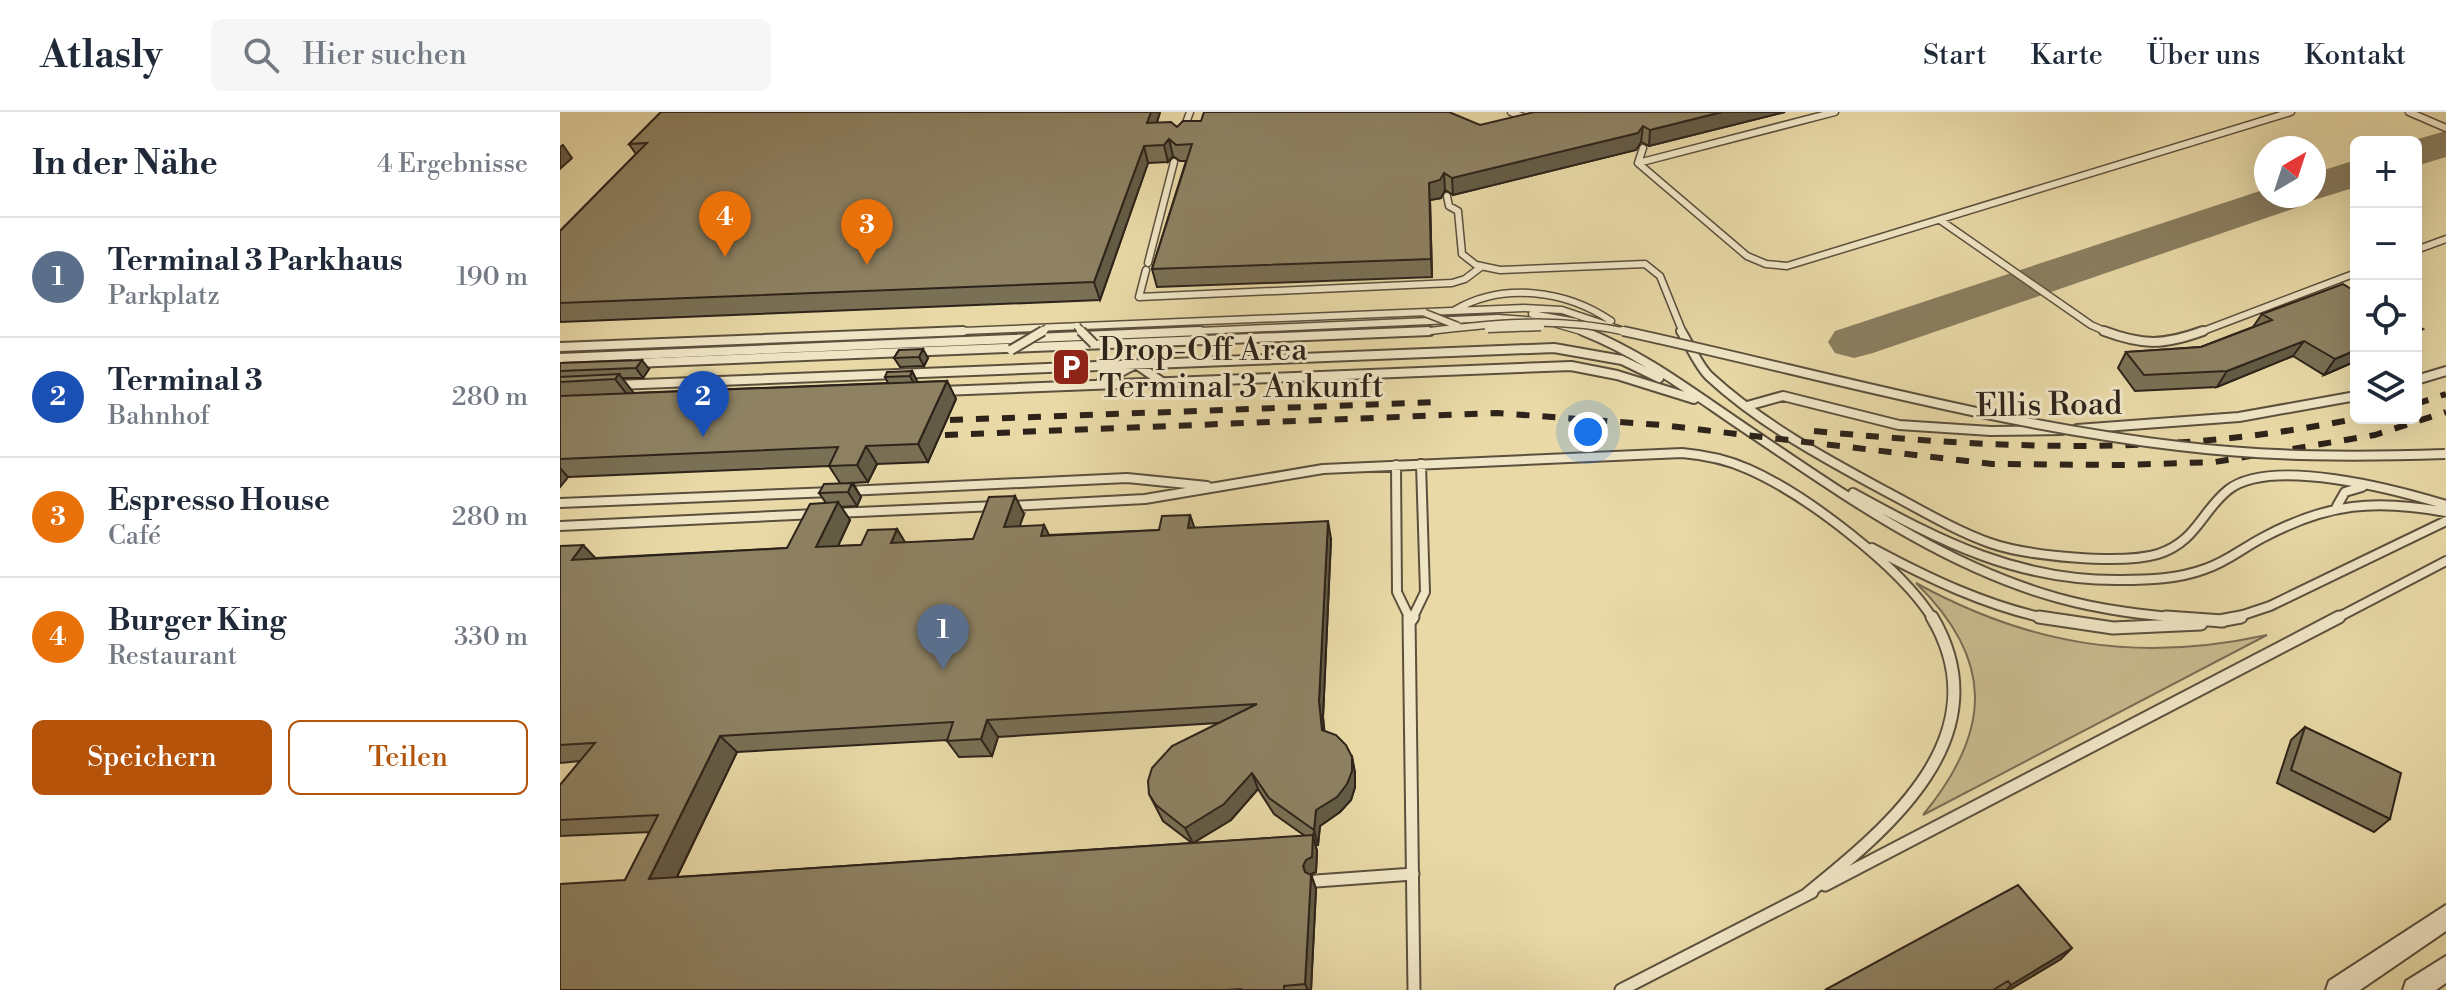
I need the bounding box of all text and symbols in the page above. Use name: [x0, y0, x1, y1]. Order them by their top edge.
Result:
search box: [211, 19, 771, 91]
text: Atlasly: [40, 32, 163, 79]
icon: search: [239, 33, 283, 77]
text: Hier suchen: [303, 36, 467, 74]
text: Start: [1923, 38, 1986, 73]
text: Karte: [2030, 38, 2103, 73]
text: Über uns: [2147, 38, 2260, 73]
text: Kontakt: [2304, 38, 2406, 73]
north arrow: [2254, 136, 2326, 208]
map controls: [2350, 136, 2422, 424]
button: +: [2350, 136, 2422, 208]
text: In der Nähe: [32, 143, 218, 185]
text: 4 Ergebnisse: [377, 148, 528, 180]
pin: 4: [699, 191, 751, 257]
pin: 3: [841, 199, 893, 265]
button: −: [2350, 208, 2422, 280]
text: Terminal 3 Parkhaus: [108, 242, 403, 280]
text: 1: [52, 261, 64, 293]
text: 190 m: [457, 261, 528, 293]
text: Parkplatz: [108, 280, 220, 312]
button: locate: [2350, 280, 2422, 352]
place label: Drop-Off Area Terminal 3 Ankunft: [1099, 330, 1383, 407]
parking icon: Drop-Off Area Terminal 3 Ankunft: [1050, 346, 1092, 388]
button: layers: [2350, 352, 2422, 424]
text: Terminal 3: [108, 362, 263, 400]
pin: 2: [677, 371, 729, 437]
text: 2: [50, 381, 66, 413]
text: 280 m: [452, 381, 528, 413]
street label: Ellis Road: [1975, 384, 2123, 426]
text: Bahnhof: [108, 400, 210, 432]
your location: [1568, 412, 1608, 452]
text: Espresso House: [108, 482, 330, 520]
text: 3: [50, 501, 66, 533]
text: 280 m: [452, 501, 528, 533]
text: Café: [108, 520, 161, 552]
text: Burger King: [108, 602, 286, 640]
pin: 1: [917, 604, 969, 670]
text: 4: [49, 621, 67, 653]
text: 330 m: [454, 621, 528, 653]
text: Restaurant: [108, 640, 237, 672]
button: Speichern: [32, 720, 272, 795]
button: Teilen: [288, 720, 528, 795]

